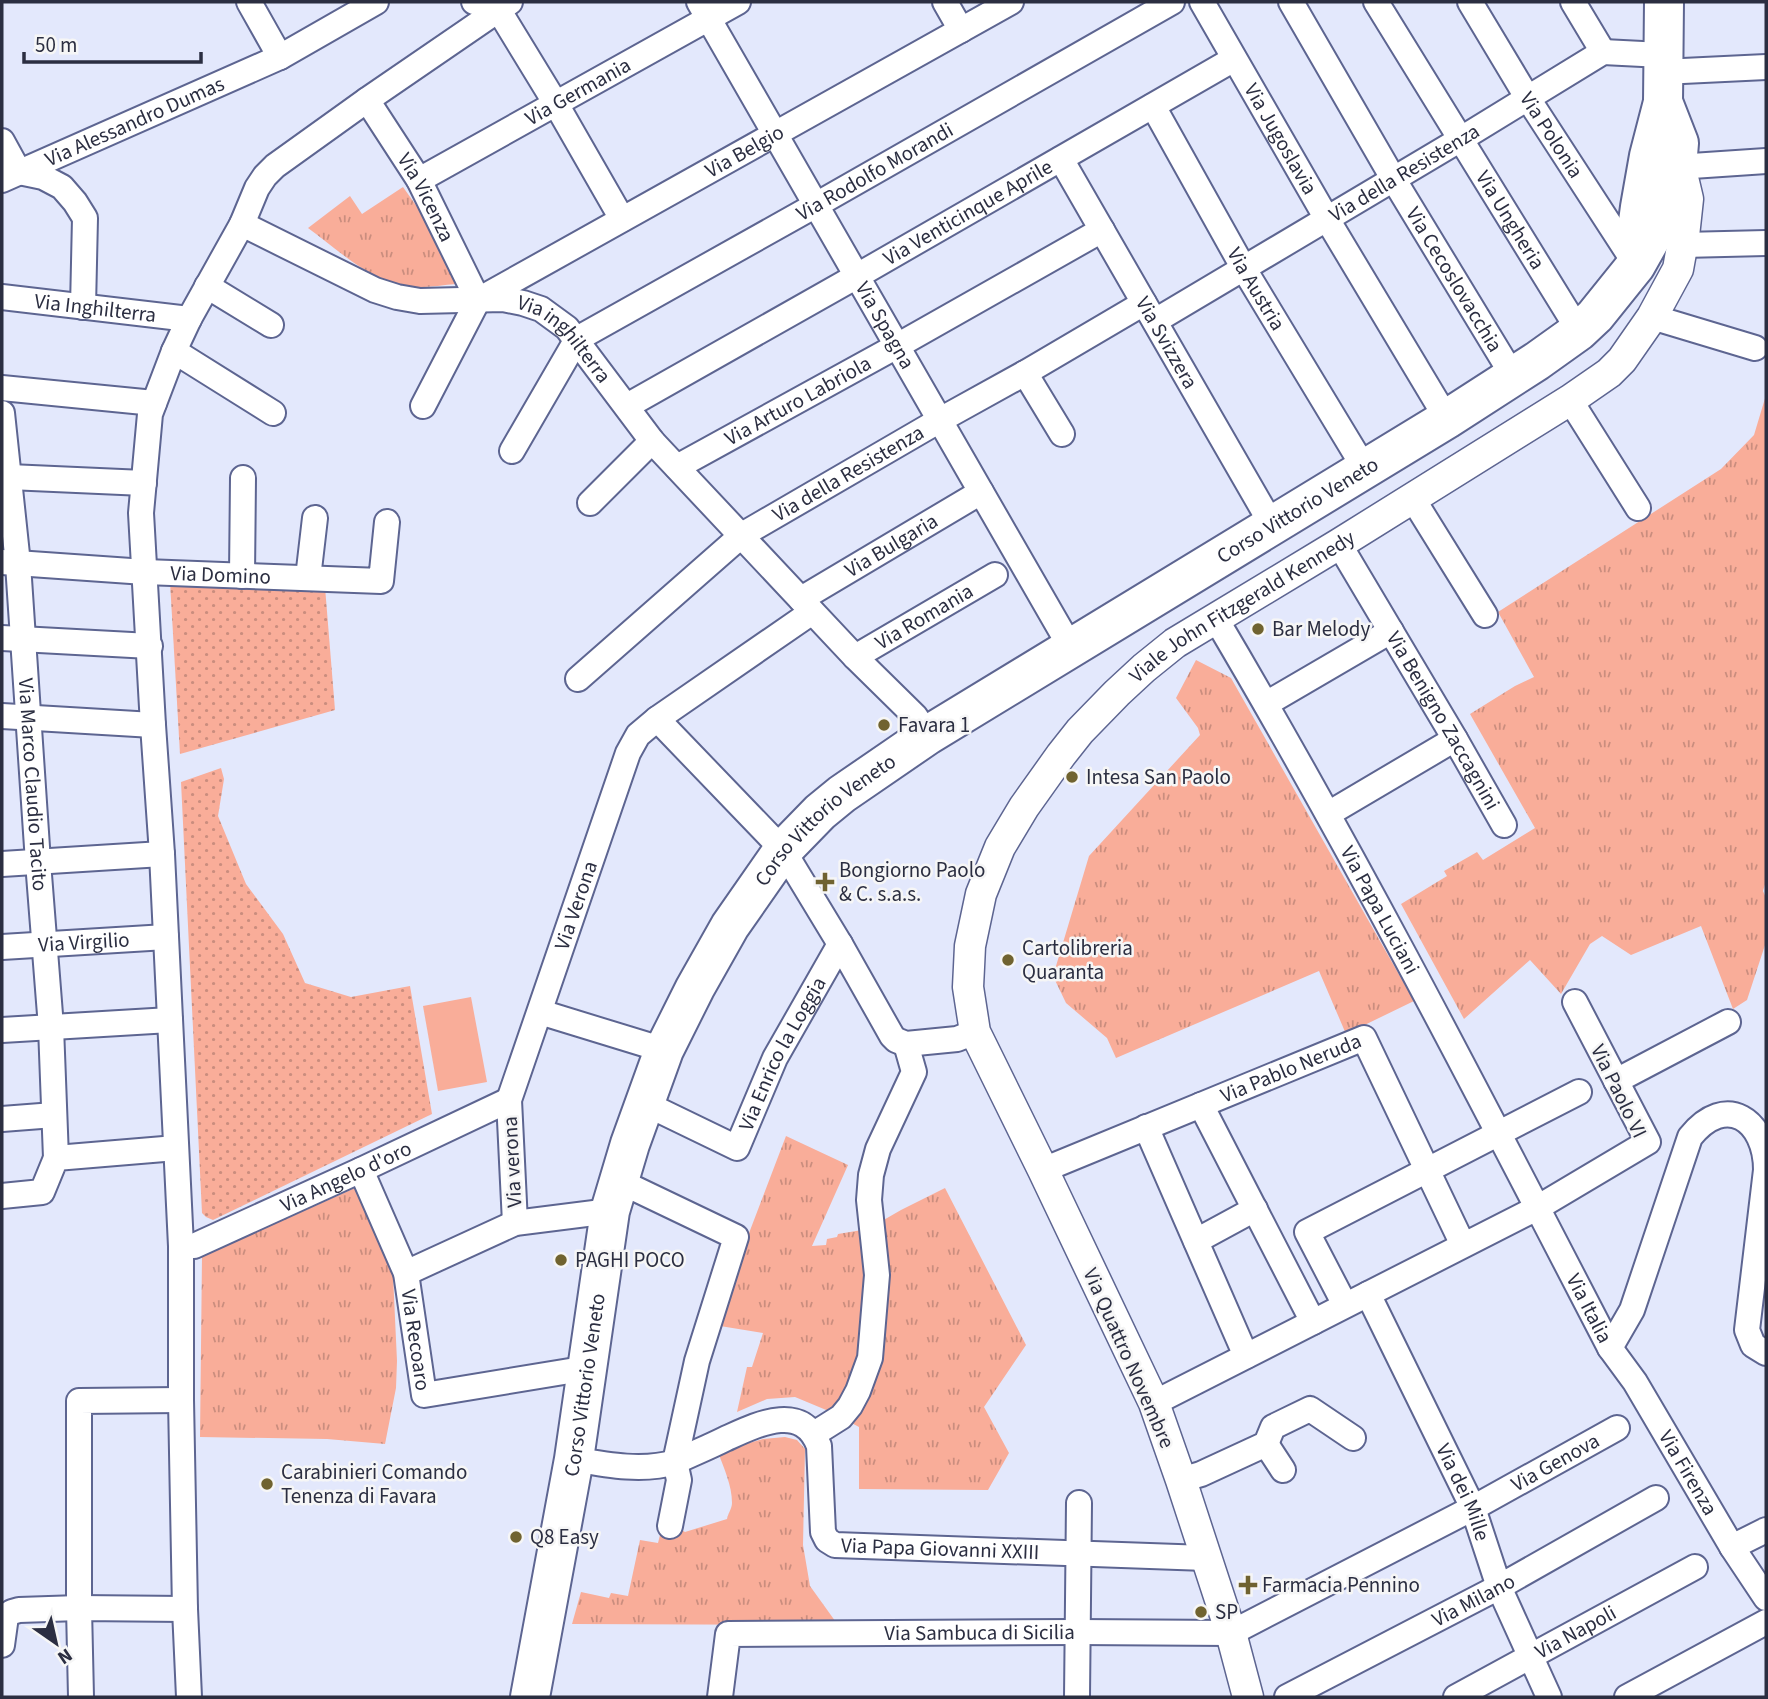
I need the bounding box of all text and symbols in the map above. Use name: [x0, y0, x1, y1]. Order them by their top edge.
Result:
scale bar: [24, 21, 201, 65]
text: 50 m: [35, 30, 77, 60]
street label: Via Germania: [520, 50, 636, 133]
street label: Via Alessandro Dumas: [40, 68, 229, 174]
street label: Via Jugoslavia: [1237, 78, 1325, 200]
street label: Via Polonia: [1512, 86, 1591, 184]
street label: Via Rodolfo Morandi: [791, 115, 959, 228]
street label: Via della Resistenza: [1323, 116, 1485, 229]
street label: Via Belgio: [700, 117, 789, 185]
street label: Via Vicenza: [390, 147, 462, 247]
street label: Via Venticinque Aprile: [878, 152, 1058, 273]
street label: Via Ungheria: [1468, 165, 1552, 275]
street label: Via Cecoslovacchia: [1399, 201, 1510, 358]
street label: Via Austria: [1220, 242, 1293, 336]
street label: Via Spagna: [848, 276, 922, 375]
street label: Via Inghilterra: [33, 286, 158, 330]
street label: Via inghilterra: [513, 287, 618, 389]
street label: Via Svizzera: [1128, 291, 1205, 395]
street label: Via Arturo Labriola: [719, 348, 877, 453]
street label: Via della Resistenza: [767, 418, 929, 529]
street label: Corso Vittorio Veneto: [1211, 449, 1384, 571]
street label: Via Bulgaria: [839, 506, 944, 585]
street label: Viale John Fitzgerald Kennedy: [1122, 523, 1361, 690]
street label: Via Domino: [170, 558, 271, 592]
street label: Via Romania: [869, 576, 979, 657]
place label: Bar Melody: [1272, 614, 1370, 644]
marker: Bar Melody: [1250, 621, 1266, 637]
street label: Via Benigno Zaccagnini: [1379, 625, 1507, 815]
street label: Via Marco Claudio Tacito: [11, 677, 55, 892]
place label: Favara 1: [898, 710, 970, 740]
marker: Favara 1: [876, 717, 892, 733]
street label: Corso Vittorio Veneto: [747, 746, 902, 892]
place label: Intesa San Paolo: [1086, 762, 1231, 792]
marker: Intesa San Paolo: [1064, 769, 1080, 785]
street label: Via Papa Luciani: [1333, 840, 1427, 979]
place label: Bongiorno Paolo & C. s.a.s.: [839, 855, 985, 909]
street label: Via Verona: [547, 857, 605, 954]
marker: Bongiorno Paolo & C. s.a.s.: [817, 874, 833, 890]
street label: Via Virgilio: [37, 924, 130, 960]
place label: Cartolibreria Quaranta: [1022, 933, 1133, 987]
marker: Cartolibreria Quaranta: [1000, 952, 1016, 968]
street label: Via Enrico la Loggia: [731, 971, 833, 1135]
street label: Via Pablo Neruda: [1216, 1026, 1366, 1110]
street label: Via Paolo VI: [1583, 1039, 1655, 1143]
street label: Via verona: [495, 1116, 529, 1208]
street label: Via Angelo d'oro: [275, 1133, 416, 1220]
place label: PAGHI POCO: [575, 1245, 685, 1275]
marker: PAGHI POCO: [553, 1252, 569, 1268]
street label: Via Quattro Novembre: [1076, 1263, 1182, 1453]
street label: Via Italia: [1559, 1268, 1620, 1348]
street label: Via Recoaro: [394, 1287, 438, 1393]
street label: Corso Vittorio Veneto: [556, 1291, 613, 1479]
street label: Via Firenza: [1651, 1424, 1725, 1521]
street label: Via Genova: [1506, 1426, 1605, 1499]
street label: Via dei Mille: [1429, 1438, 1498, 1545]
place label: Carabinieri Comando Tenenza di Favara: [281, 1457, 467, 1511]
marker: Carabinieri Comando Tenenza di Favara: [259, 1476, 275, 1492]
place label: Q8 Easy: [530, 1522, 599, 1552]
marker: Q8 Easy: [508, 1529, 524, 1545]
street label: Via Papa Giovanni XXIII: [840, 1530, 1040, 1567]
street label: Via Milano: [1427, 1566, 1520, 1634]
place label: Farmacia Pennino: [1262, 1570, 1420, 1600]
marker: Farmacia Pennino: [1240, 1577, 1256, 1593]
place label: SP: [1215, 1597, 1238, 1627]
street label: Via Napoli: [1529, 1598, 1622, 1666]
marker: SP: [1193, 1604, 1209, 1620]
north arrow: [21, 1608, 91, 1678]
street label: Via Sambuca di Sicilia: [884, 1617, 1075, 1648]
text: N: [52, 1641, 77, 1671]

